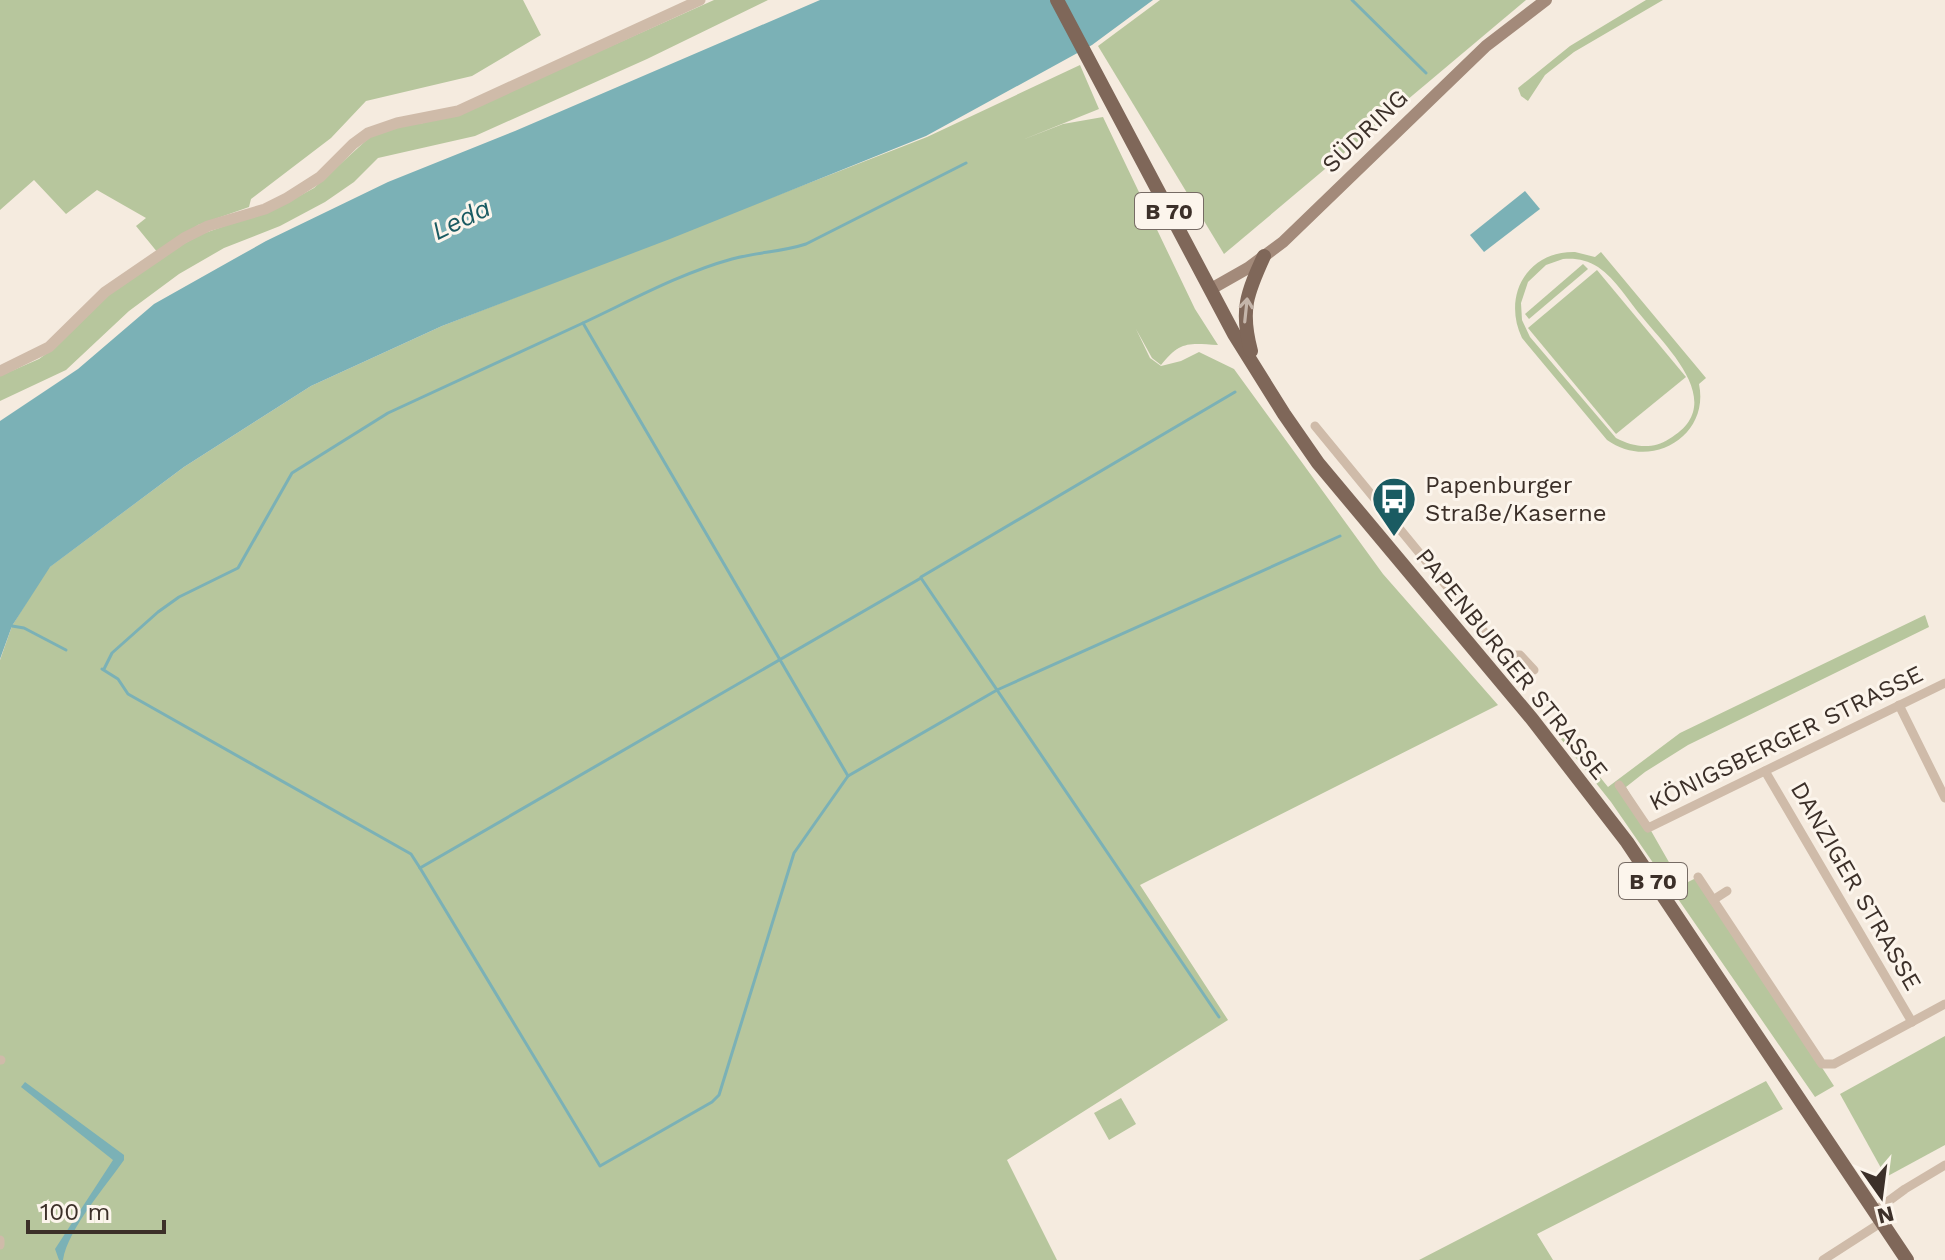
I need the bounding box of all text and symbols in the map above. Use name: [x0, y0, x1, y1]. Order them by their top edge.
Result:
street label: SÜDRING: [1317, 84, 1413, 178]
water label: Leda: [427, 192, 495, 246]
road number: B 70: [1135, 193, 1203, 229]
one-way arrow: [1238, 297, 1253, 324]
place label: Papenburger Straße/Kaserne: [1425, 471, 1607, 527]
bus stop icon: Papenburger Straße/Kaserne: [1370, 475, 1418, 538]
street label: PAPENBURGER STRASSE: [1410, 543, 1614, 785]
street label: KÖNIGSBERGER STRASSE: [1645, 659, 1927, 817]
street label: DANZIGER STRASSE: [1785, 777, 1927, 995]
road number: B 70: [1619, 863, 1687, 899]
north arrow: [1841, 1156, 1921, 1236]
scale bar: [28, 1184, 164, 1234]
text: 100 m: [40, 1198, 110, 1226]
text: N: [1875, 1201, 1897, 1229]

